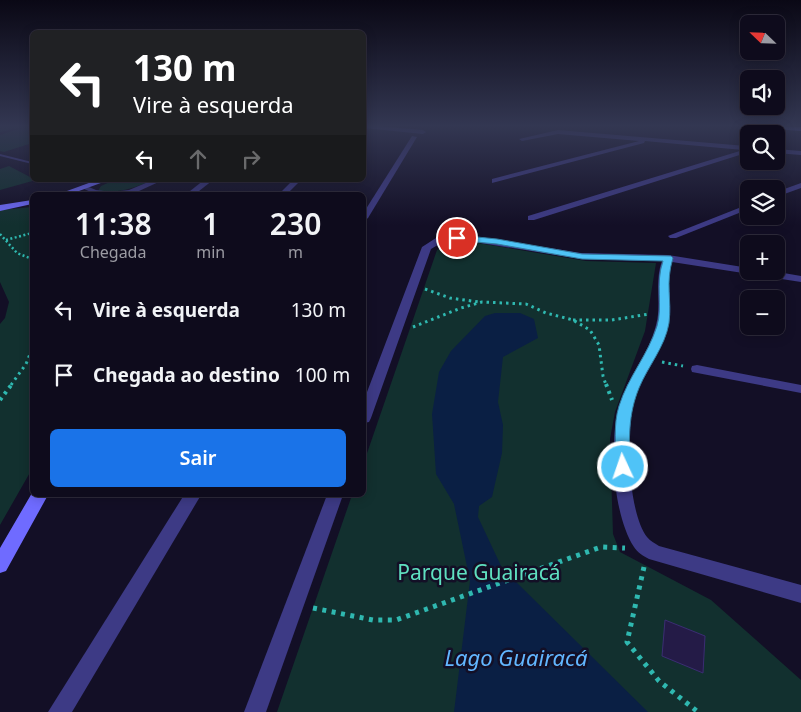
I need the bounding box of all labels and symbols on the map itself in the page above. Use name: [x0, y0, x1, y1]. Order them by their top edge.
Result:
north arrow: [740, 15, 785, 60]
pin: [436, 217, 478, 259]
position arrow: [596, 440, 648, 492]
park label: Parque Guairacá: [397, 558, 561, 586]
water label: Lago Guairacá: [445, 642, 588, 672]

